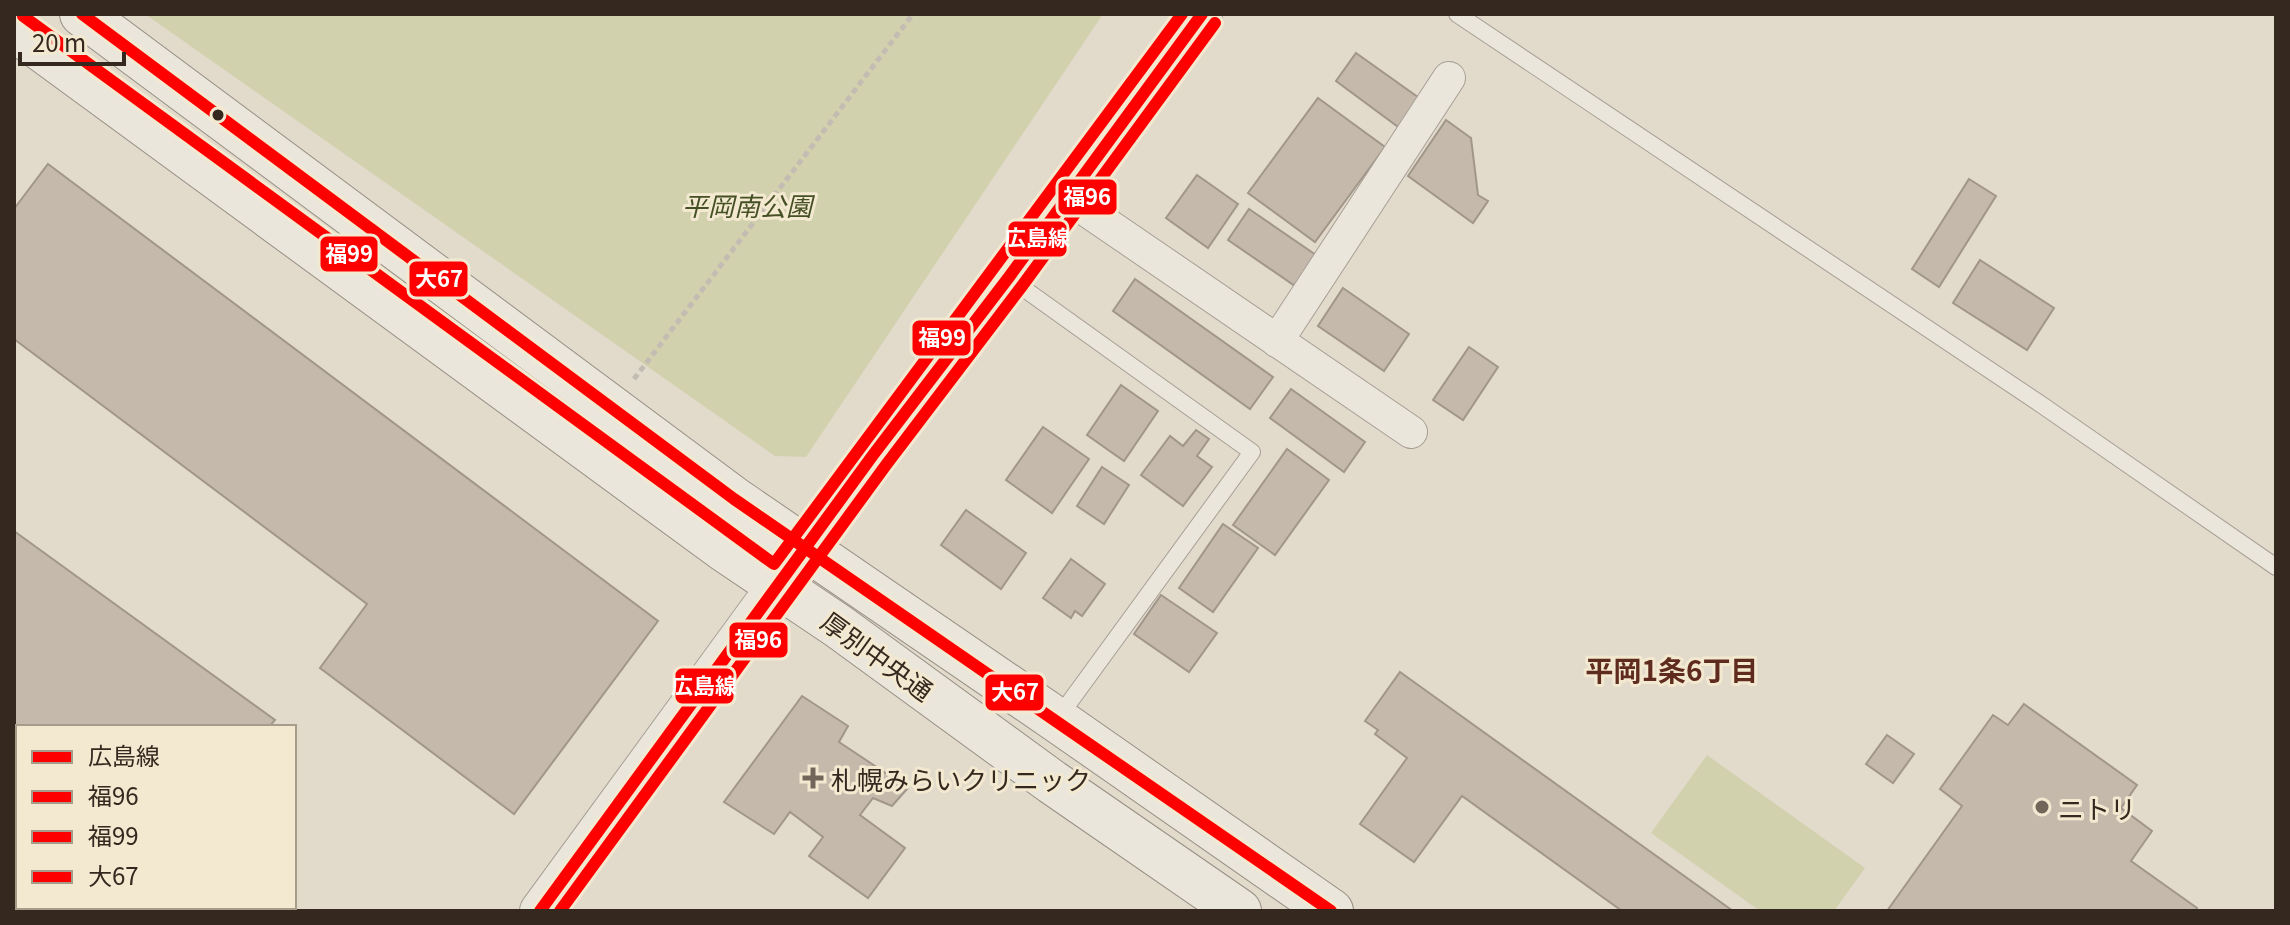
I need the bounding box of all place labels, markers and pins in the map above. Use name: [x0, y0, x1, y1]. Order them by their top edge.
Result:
unlabelled marker: [210, 107, 226, 123]
place label: 札幌みらいクリニック: [831, 760, 1091, 797]
marker: 札幌みらいクリニック: [802, 767, 824, 789]
place label: ニトリ: [2058, 789, 2136, 826]
marker: ニトリ: [2033, 798, 2051, 816]

